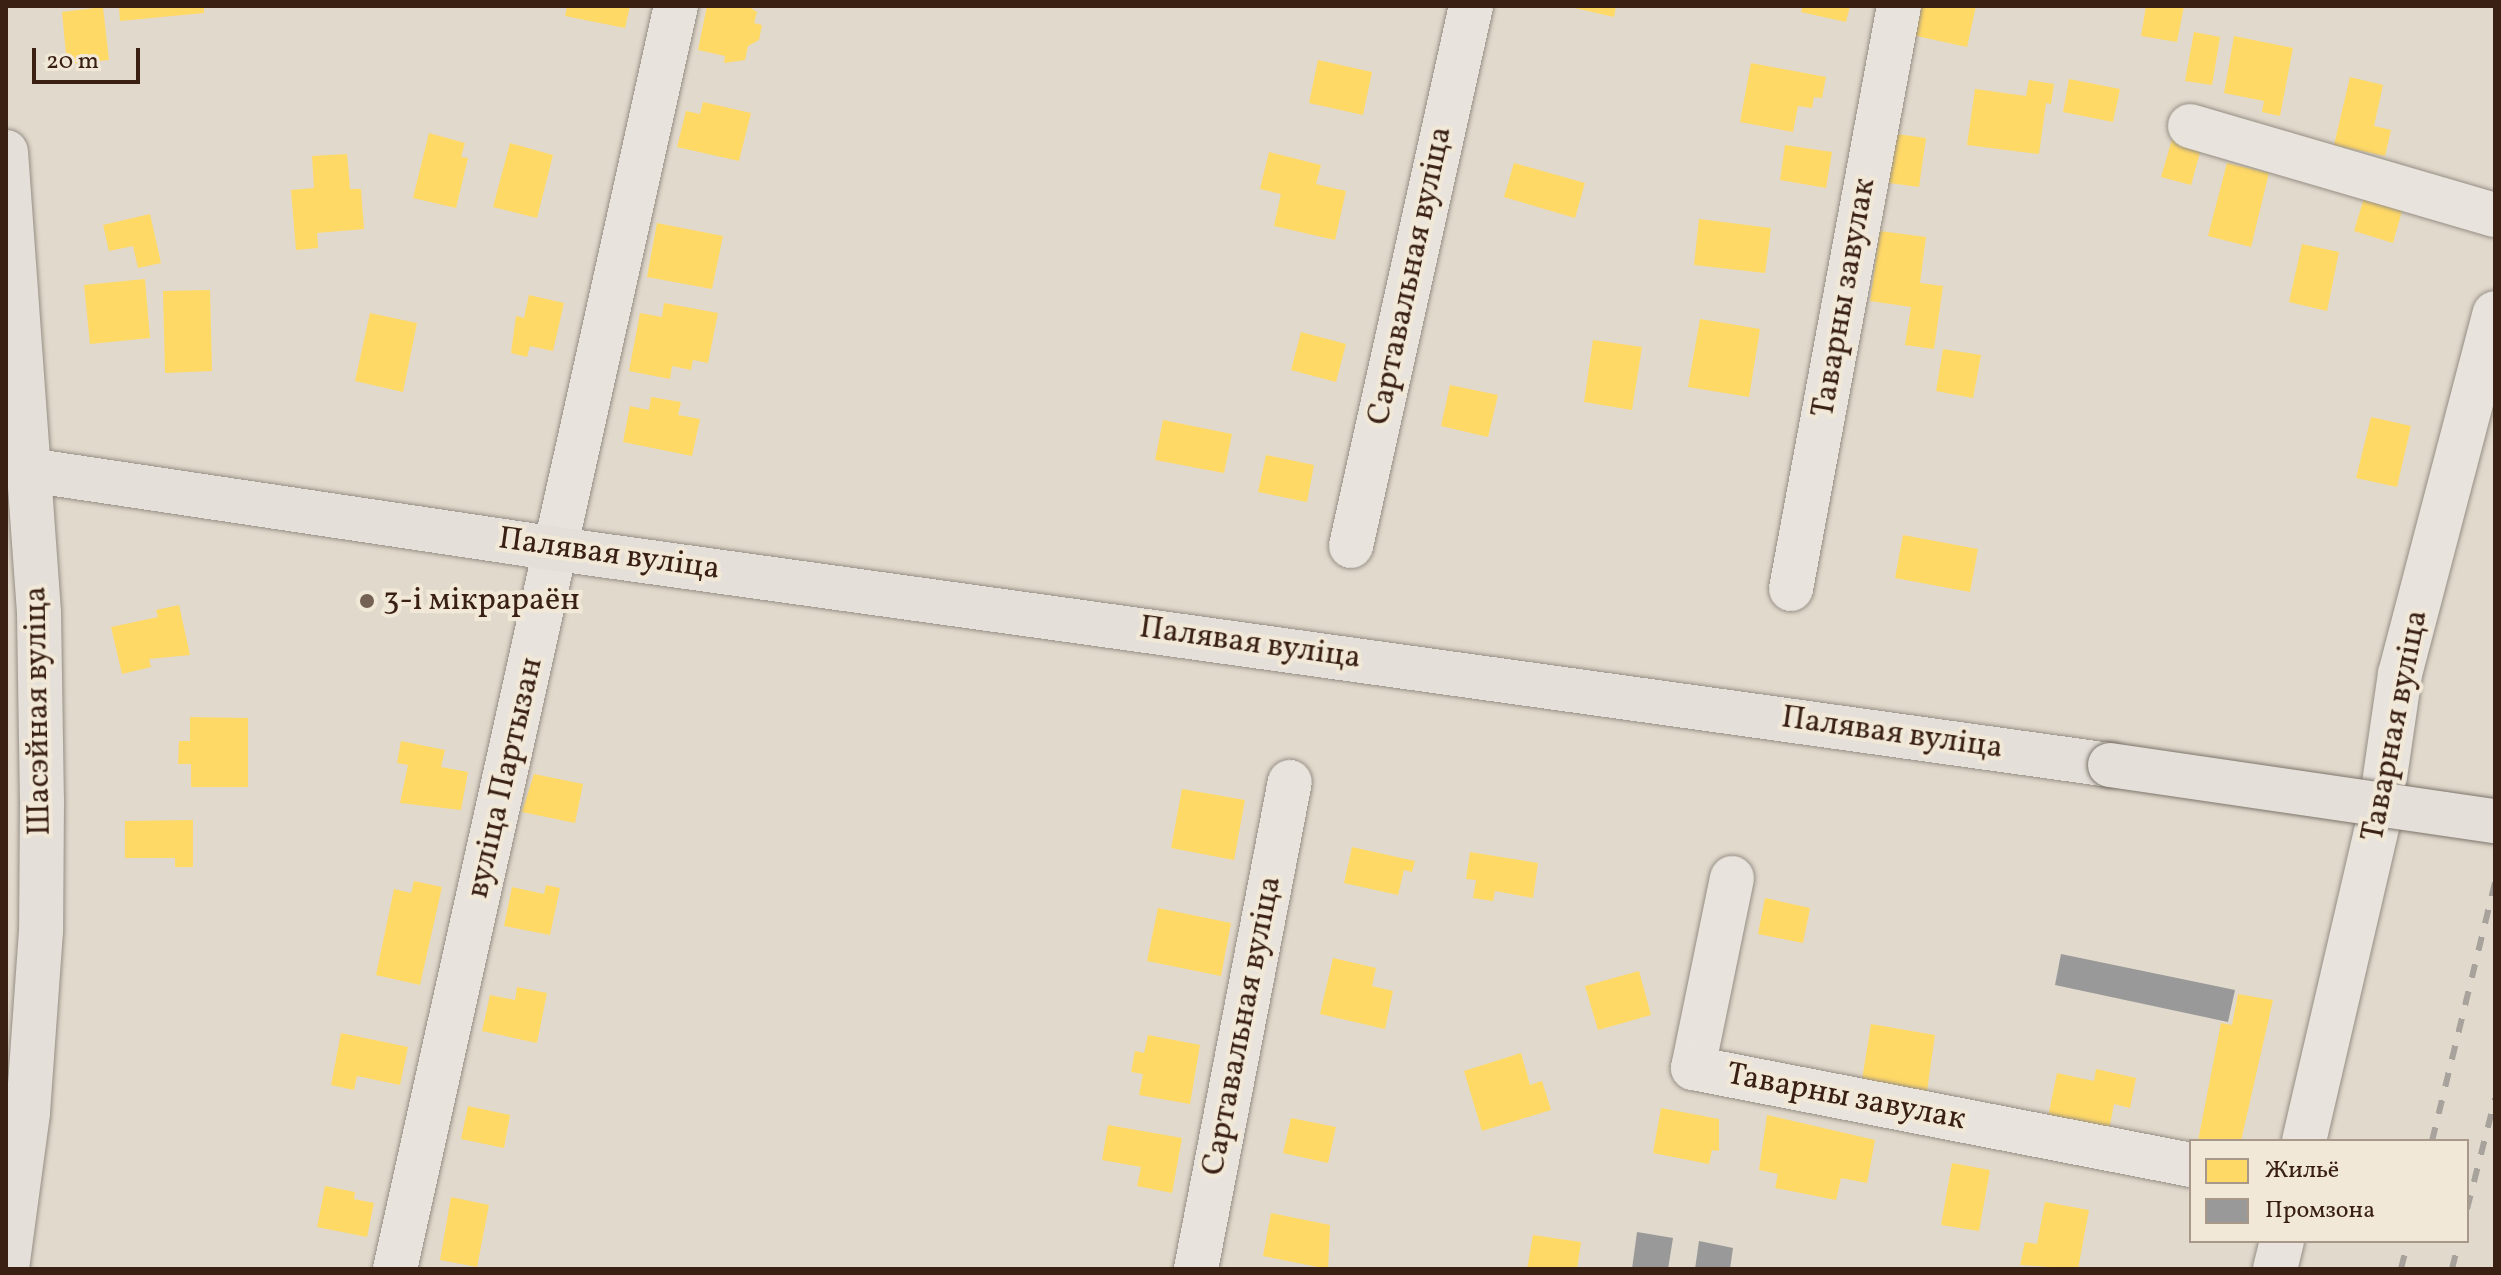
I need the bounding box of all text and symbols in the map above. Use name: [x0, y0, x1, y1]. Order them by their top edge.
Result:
scale bar: [36, 32, 144, 82]
text: 20 m: [46, 45, 99, 79]
street label: Сартавальная вуліца: [1361, 123, 1461, 429]
street label: Таварны завулак: [1805, 175, 1885, 421]
street label: Палявая вуліца: [496, 520, 722, 590]
place label: 3-і мікрараён: [383, 582, 580, 620]
street label: Шасэйная вуліца: [18, 586, 60, 836]
marker: 3-і мікрараён: [358, 592, 376, 610]
street label: Таварная вуліца: [2355, 607, 2437, 845]
street label: Палявая вуліца: [1137, 609, 1363, 679]
street label: вуліца Партызан: [460, 654, 552, 902]
street label: Палявая вуліца: [1779, 699, 2005, 769]
street label: Сартавальная вуліца: [1195, 873, 1291, 1179]
street label: Таварны завулак: [1723, 1056, 1969, 1140]
legend: [2189, 1139, 2469, 1243]
text: Жильё: [2265, 1154, 2339, 1188]
text: Промзона: [2265, 1194, 2375, 1228]

